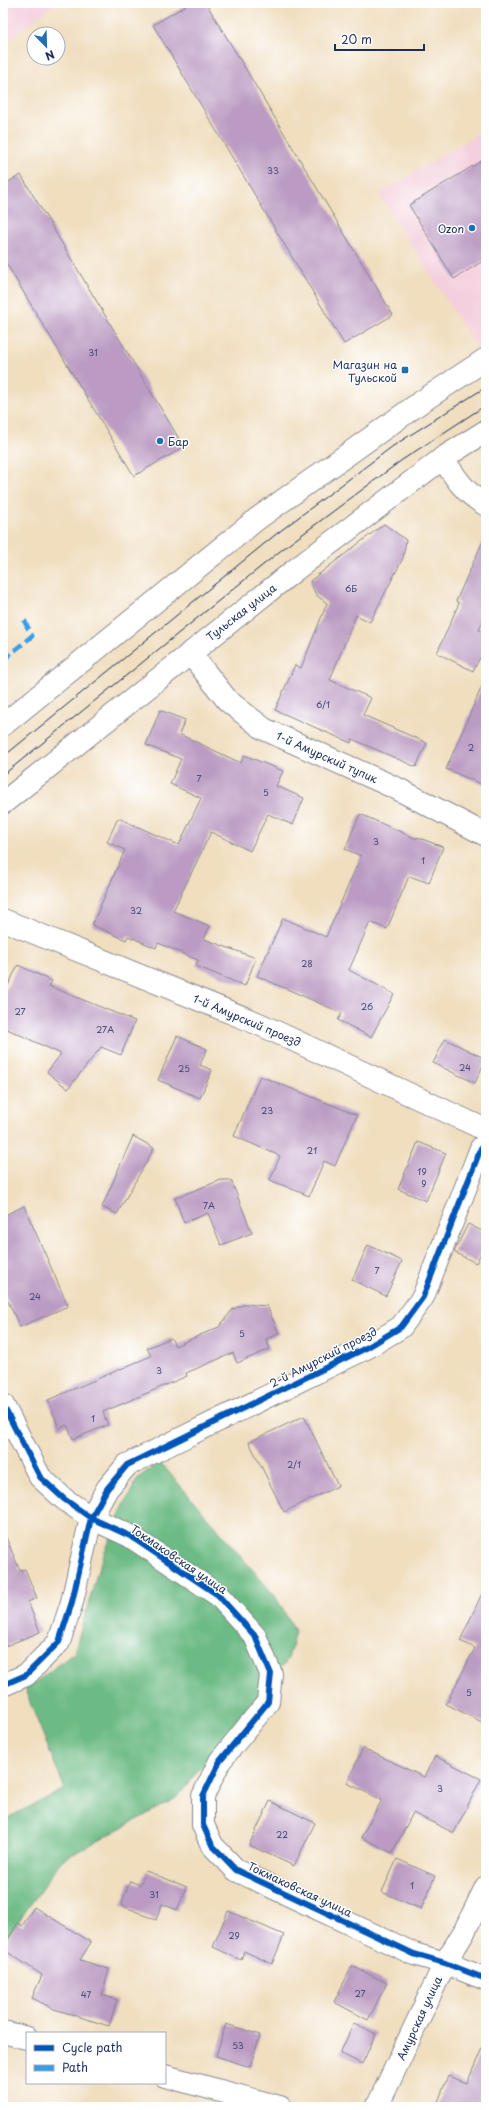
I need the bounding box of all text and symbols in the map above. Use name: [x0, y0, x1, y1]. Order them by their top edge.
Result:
north arrow: [26, 26, 66, 66]
scale bar: [335, 26, 424, 52]
text: 20 m: [341, 30, 372, 48]
text: N: [43, 46, 57, 65]
house number: 33: [267, 163, 279, 177]
place label: Ozon: [438, 220, 464, 237]
marker: Ozon: [467, 223, 477, 233]
house number: 31: [88, 345, 98, 359]
place label: Магазин на Тульской: [333, 356, 397, 386]
marker: Магазин на Тульской: [400, 365, 410, 375]
place label: Бар: [168, 433, 189, 450]
marker: Бар: [155, 436, 165, 446]
street label: Тульская улица: [202, 579, 280, 645]
house number: 6Б: [345, 581, 357, 595]
house number: 6/1: [316, 697, 330, 711]
street label: 1-й Амурский тупик: [273, 727, 381, 787]
house number: 2: [468, 740, 474, 754]
house number: 7: [196, 771, 202, 785]
house number: 5: [263, 785, 269, 799]
house number: 3: [373, 834, 379, 848]
house number: 1: [421, 853, 425, 867]
house number: 32: [130, 903, 142, 917]
house number: 28: [301, 956, 313, 970]
street label: 1-й Амурский проезд: [190, 990, 304, 1050]
house number: 26: [361, 999, 373, 1013]
house number: 27: [14, 1004, 26, 1018]
house number: 27А: [96, 1022, 114, 1036]
house number: 24: [459, 1060, 471, 1074]
house number: 25: [178, 1061, 190, 1075]
house number: 23: [261, 1103, 273, 1117]
house number: 21: [307, 1143, 317, 1157]
house number: 19: [417, 1164, 427, 1178]
house number: 9: [421, 1176, 427, 1190]
house number: 7А: [203, 1198, 215, 1212]
house number: 7: [374, 1263, 380, 1277]
house number: 24: [29, 1289, 41, 1303]
street label: 2-й Амурский проезд: [266, 1322, 380, 1392]
house number: 5: [239, 1326, 245, 1340]
house number: 3: [156, 1363, 162, 1377]
house number: 1: [91, 1411, 95, 1425]
house number: 2/1: [287, 1457, 301, 1471]
street label: Токмаковская улица: [127, 1520, 231, 1598]
house number: 5: [466, 1685, 472, 1699]
house number: 3: [437, 1781, 443, 1795]
house number: 22: [276, 1827, 288, 1841]
street label: Токмаковская улица: [245, 1857, 355, 1921]
house number: 1: [410, 1878, 414, 1892]
house number: 31: [149, 1887, 159, 1901]
house number: 29: [228, 1928, 240, 1942]
street label: Амурская улица: [392, 1973, 446, 2063]
house number: 27: [354, 1986, 366, 2000]
house number: 47: [81, 1987, 91, 2001]
legend: [26, 2032, 166, 2084]
text: Cycle path: [62, 2038, 123, 2056]
house number: 53: [232, 2038, 244, 2052]
text: Path: [62, 2058, 88, 2076]

